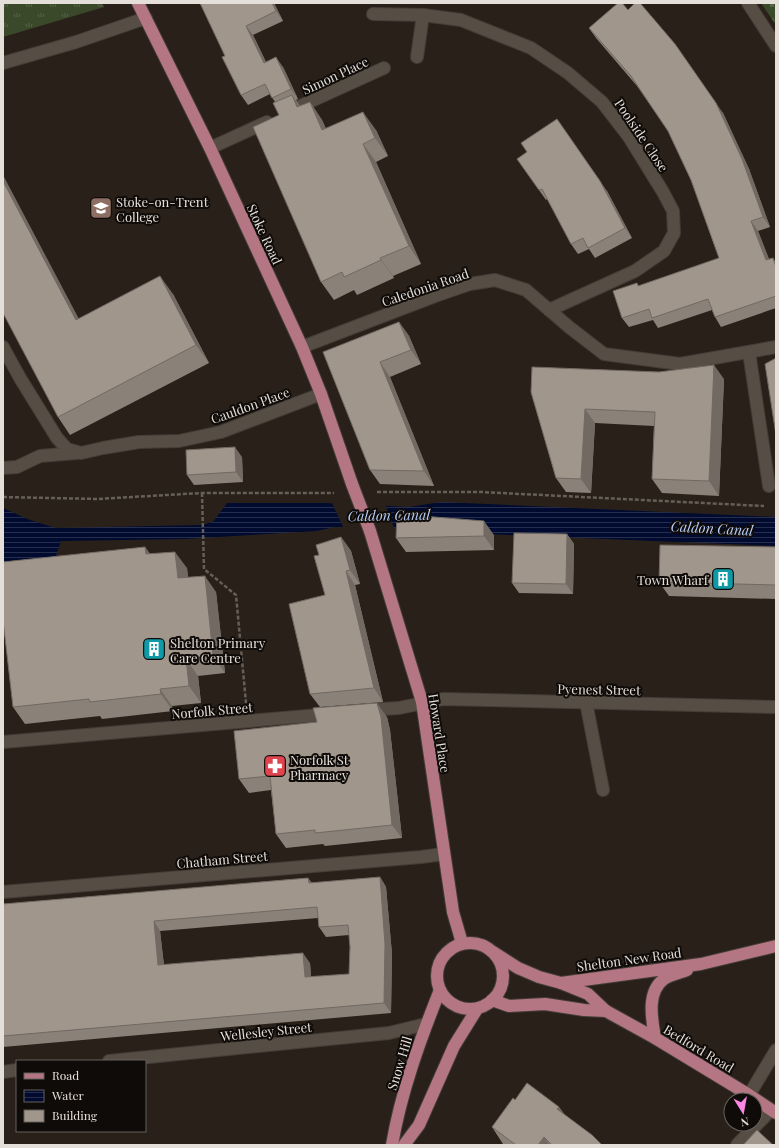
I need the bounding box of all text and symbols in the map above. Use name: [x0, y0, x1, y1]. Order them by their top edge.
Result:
street label: Simon Place: [299, 52, 371, 98]
street label: Poolside Close: [611, 95, 673, 175]
place label: Stoke-on-Trent College: [116, 193, 209, 225]
school or university icon: Stoke-on-Trent College: [88, 195, 114, 221]
street label: Stoke Road: [244, 201, 287, 267]
street label: Caledonia Road: [379, 264, 471, 310]
street label: Cauldon Place: [208, 383, 292, 427]
water label: Caldon Canal: [347, 505, 432, 525]
water label: Caldon Canal: [670, 516, 755, 540]
building icon: Town Wharf: [710, 566, 736, 592]
place label: Town Wharf: [637, 571, 710, 588]
place label: Shelton Primary Care Centre: [170, 634, 266, 666]
building icon: Shelton Primary Care Centre: [141, 636, 167, 662]
street label: Pyenest Street: [557, 680, 641, 698]
street label: Howard Place: [425, 692, 455, 774]
street label: Norfolk Street: [171, 698, 254, 722]
place label: Norfolk St Pharmacy: [290, 751, 349, 783]
pharmacy icon: Norfolk St Pharmacy: [262, 753, 288, 779]
street label: Chatham Street: [176, 847, 269, 871]
street label: Shelton New Road: [576, 943, 683, 975]
street label: Wellesley Street: [219, 1018, 313, 1044]
street label: Bedford Road: [661, 1020, 738, 1076]
street label: Snow Hill: [383, 1034, 415, 1092]
legend: [16, 1060, 146, 1132]
text: Road: [52, 1067, 79, 1083]
text: Water: [51, 1087, 85, 1103]
north arrow: [723, 1092, 763, 1132]
text: Building: [52, 1107, 98, 1123]
text: N: [740, 1114, 750, 1130]

